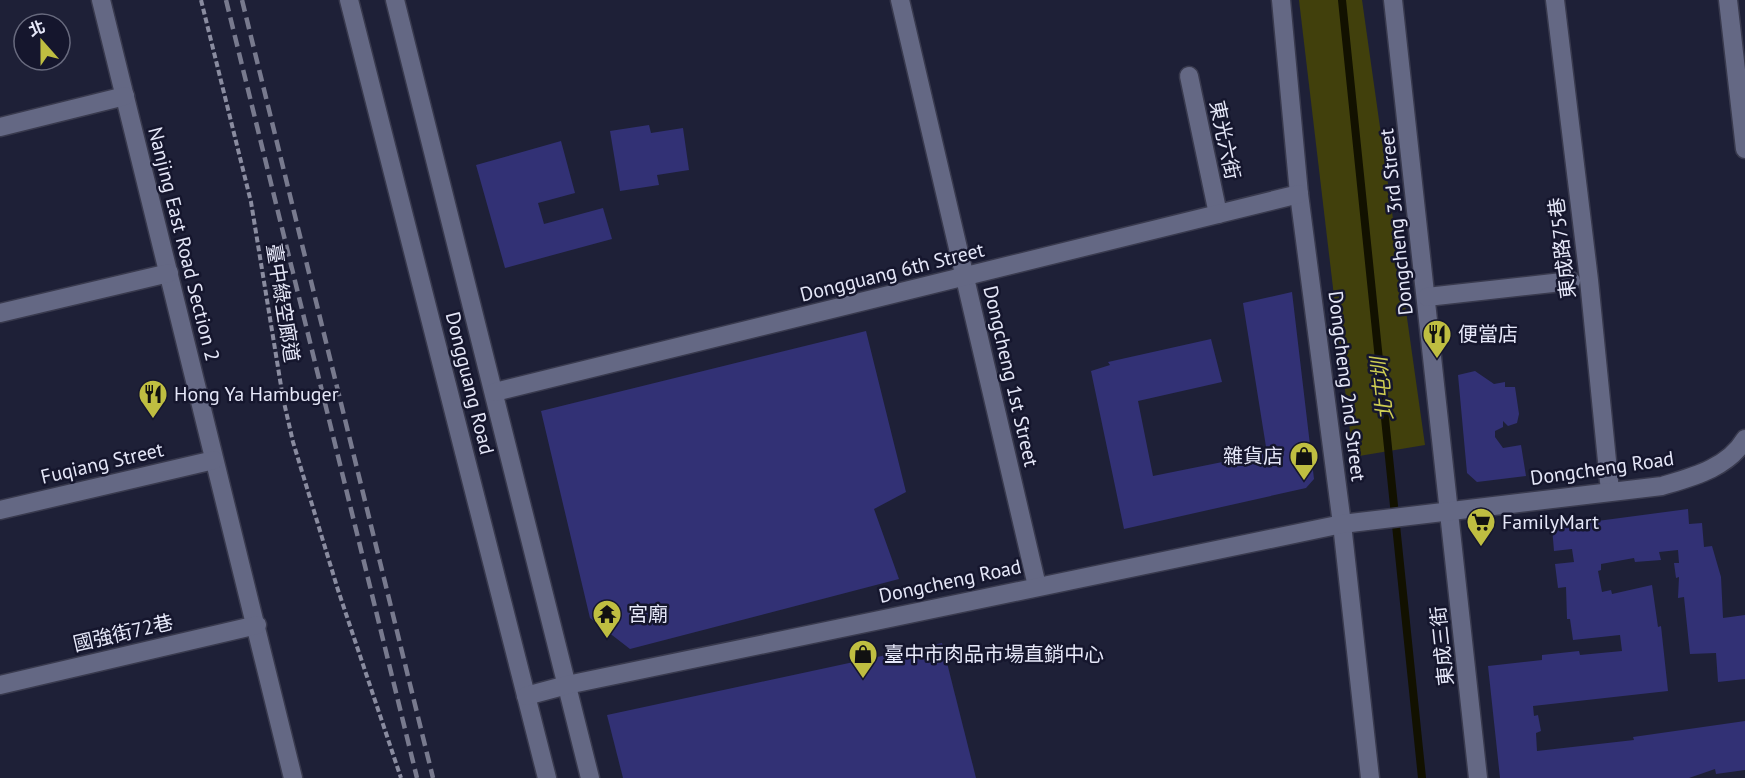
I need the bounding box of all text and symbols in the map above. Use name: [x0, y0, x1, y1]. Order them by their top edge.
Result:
north arrow: [12, 12, 72, 72]
text: 北: [26, 16, 48, 40]
street label: 東光六街: [1204, 98, 1246, 182]
street label: Nanjing East Road Section 2: [142, 124, 226, 364]
street label: Dongcheng 3rd Street: [1373, 127, 1419, 317]
street label: 東成路75巷: [1543, 196, 1581, 300]
street label: Dongguang 6th Street: [797, 236, 987, 307]
street label: 臺中綠空廊道: [261, 242, 305, 364]
street label: Dongcheng 1st Street: [978, 283, 1045, 469]
street label: Dongcheng 2nd Street: [1322, 289, 1372, 483]
street label: Dongguang Road: [440, 309, 500, 457]
restaurant icon: 便當店: [1421, 318, 1453, 360]
place label: 便當店: [1458, 321, 1518, 347]
water label: 北屯圳: [1365, 353, 1399, 422]
restaurant icon: Hong Ya Hambuger: [137, 378, 169, 420]
place label: Hong Ya Hambuger: [174, 381, 339, 407]
street label: Fuqiang Street: [38, 436, 166, 490]
shop icon: 雜貨店: [1288, 440, 1320, 482]
place label: 雜貨店: [1223, 443, 1283, 469]
street label: Dongcheng Road: [1528, 445, 1676, 491]
supermarket icon: FamilyMart: [1465, 506, 1497, 548]
place label: FamilyMart: [1502, 509, 1599, 535]
street label: Dongcheng Road: [876, 553, 1024, 609]
temple icon: 宮廟: [591, 598, 623, 640]
place label: 宮廟: [628, 601, 668, 627]
street label: 東成三街: [1425, 605, 1459, 687]
street label: 國強街72巷: [70, 609, 176, 657]
shop icon: 臺中市肉品市場直銷中心: [847, 638, 879, 680]
place label: 臺中市肉品市場直銷中心: [884, 641, 1104, 667]

